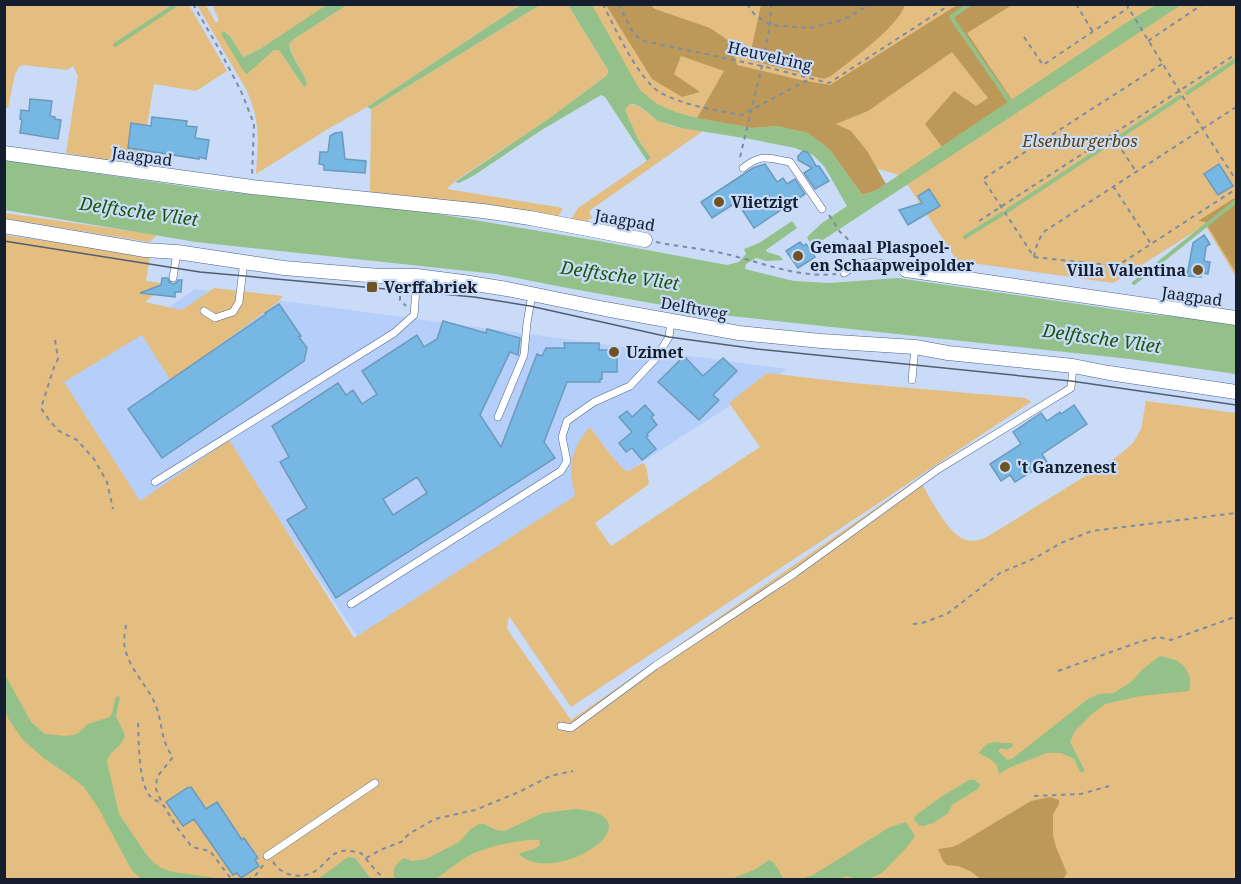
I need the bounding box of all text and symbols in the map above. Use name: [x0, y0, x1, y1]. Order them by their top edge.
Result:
street label: Heuvelring: [726, 36, 815, 76]
park label: Elsenburgerbos: [1021, 130, 1138, 152]
street label: Jaagpad: [109, 141, 174, 171]
water label: Delftsche Vliet: [77, 191, 200, 231]
place label: Vlietzigt: [731, 191, 799, 213]
marker: Vlietzigt: [712, 195, 726, 209]
street label: Jaagpad: [592, 204, 657, 236]
place label: Gemaal Plaspoel- en Schaapweipolder: [810, 236, 975, 276]
marker: Gemaal Plaspoel- en Schaapweipolder: [791, 249, 805, 263]
water label: Delftsche Vliet: [558, 255, 681, 295]
place label: Villa Valentina: [1067, 259, 1186, 281]
marker: Villa Valentina: [1191, 263, 1205, 277]
place label: Verffabriek: [384, 276, 478, 298]
marker: Verffabriek: [365, 280, 379, 294]
street label: Jaagpad: [1159, 281, 1224, 311]
street label: Delftweg: [659, 291, 730, 325]
water label: Delftsche Vliet: [1040, 318, 1163, 358]
place label: Uzimet: [626, 341, 684, 363]
marker: Uzimet: [607, 345, 621, 359]
place label: 't Ganzenest: [1017, 456, 1117, 478]
marker: 't Ganzenest: [998, 460, 1012, 474]

